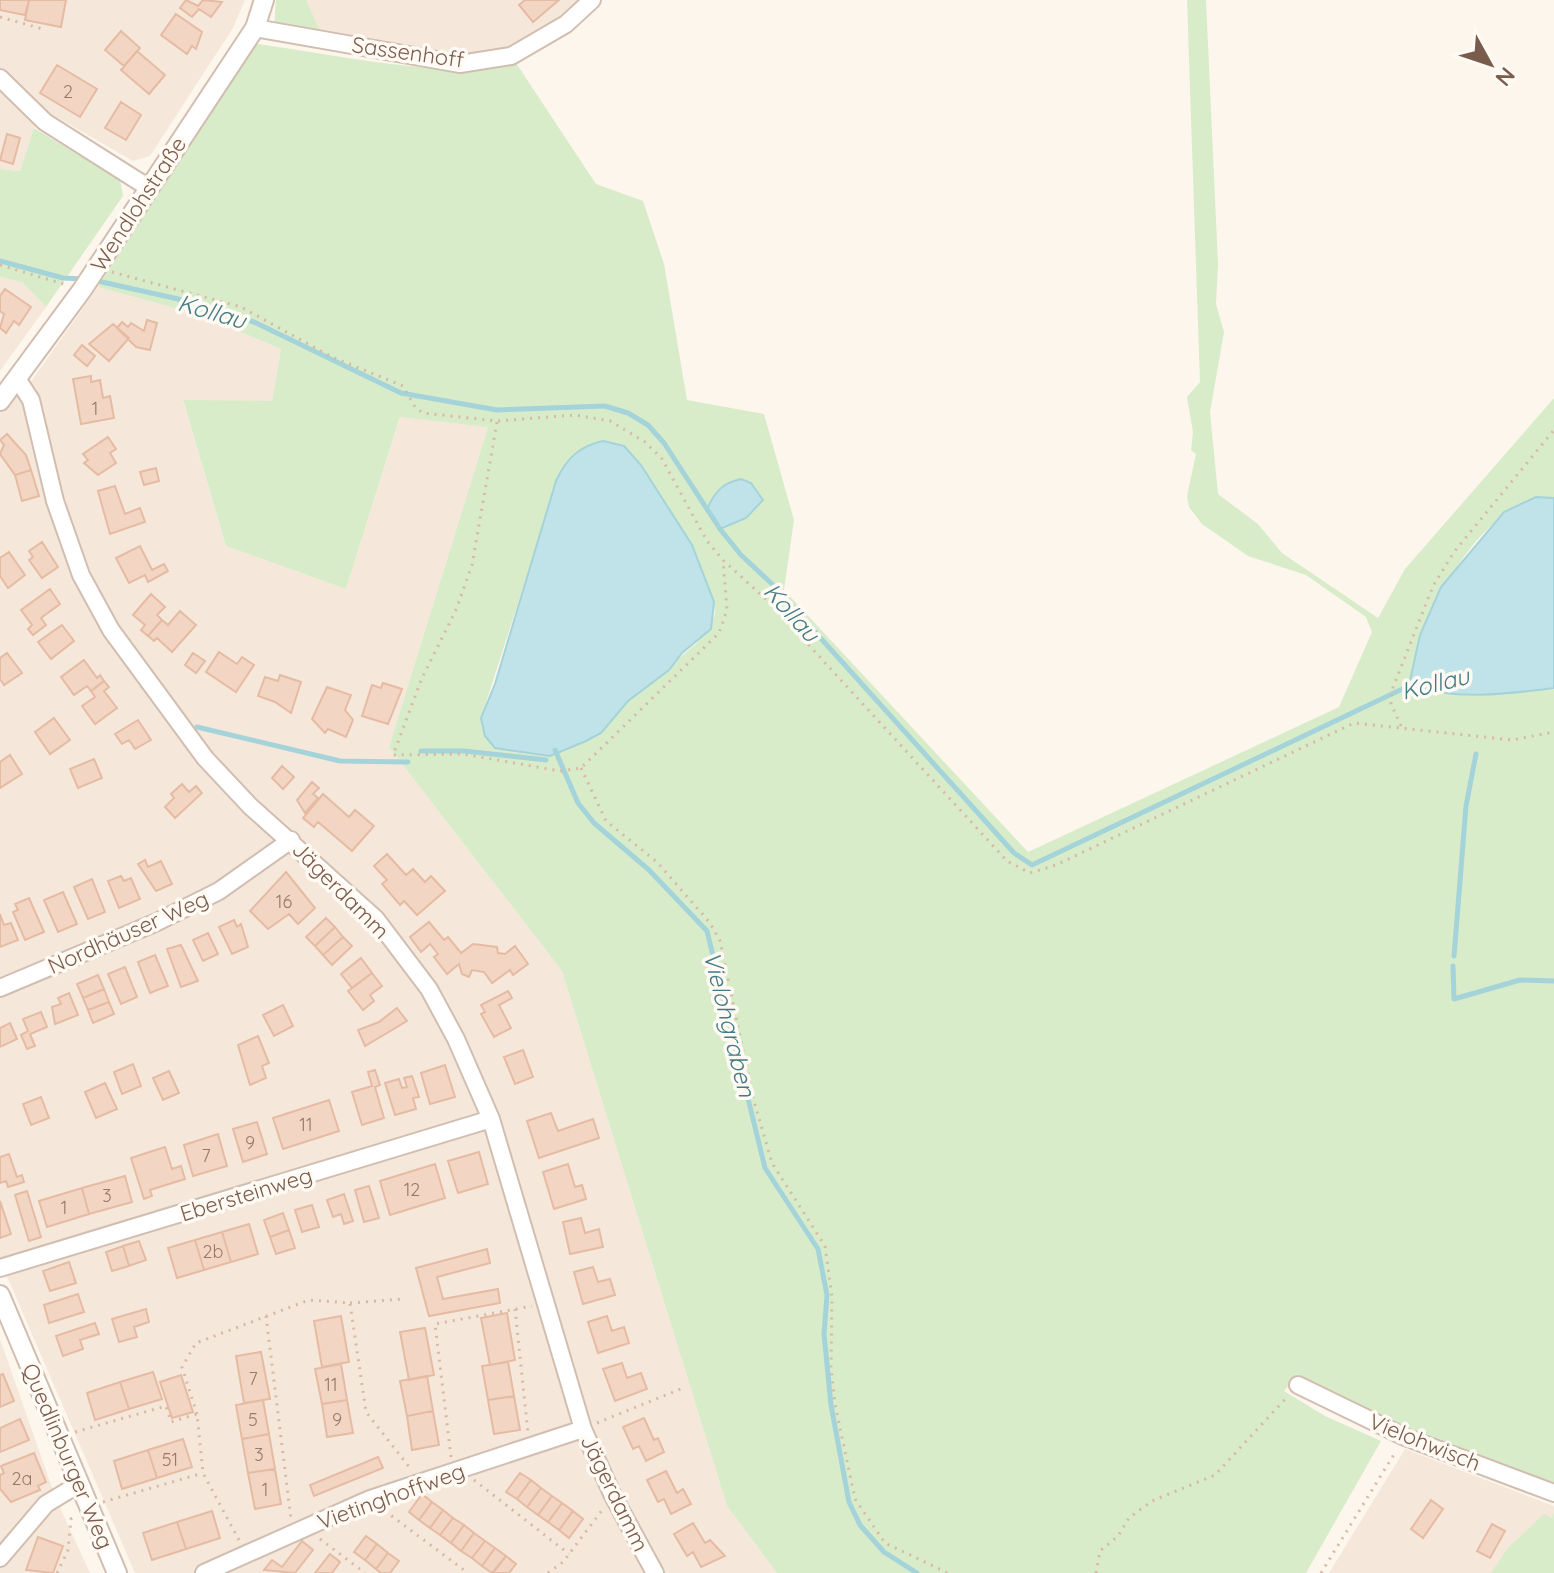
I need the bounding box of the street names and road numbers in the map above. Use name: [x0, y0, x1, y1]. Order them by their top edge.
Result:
street label: Sassenhoff: [350, 30, 466, 74]
street label: Wendlohstraße: [84, 131, 192, 277]
street label: Jägerdamm: [286, 835, 396, 945]
street label: Nordhäuser Weg: [43, 884, 213, 980]
street label: Ebersteinweg: [176, 1161, 316, 1227]
street label: Quedlinburger Weg: [16, 1359, 120, 1553]
street label: Vielohwisch: [1365, 1407, 1485, 1477]
street label: Jägerdamm: [575, 1430, 655, 1556]
street label: Vietinghoffweg: [314, 1456, 468, 1536]

